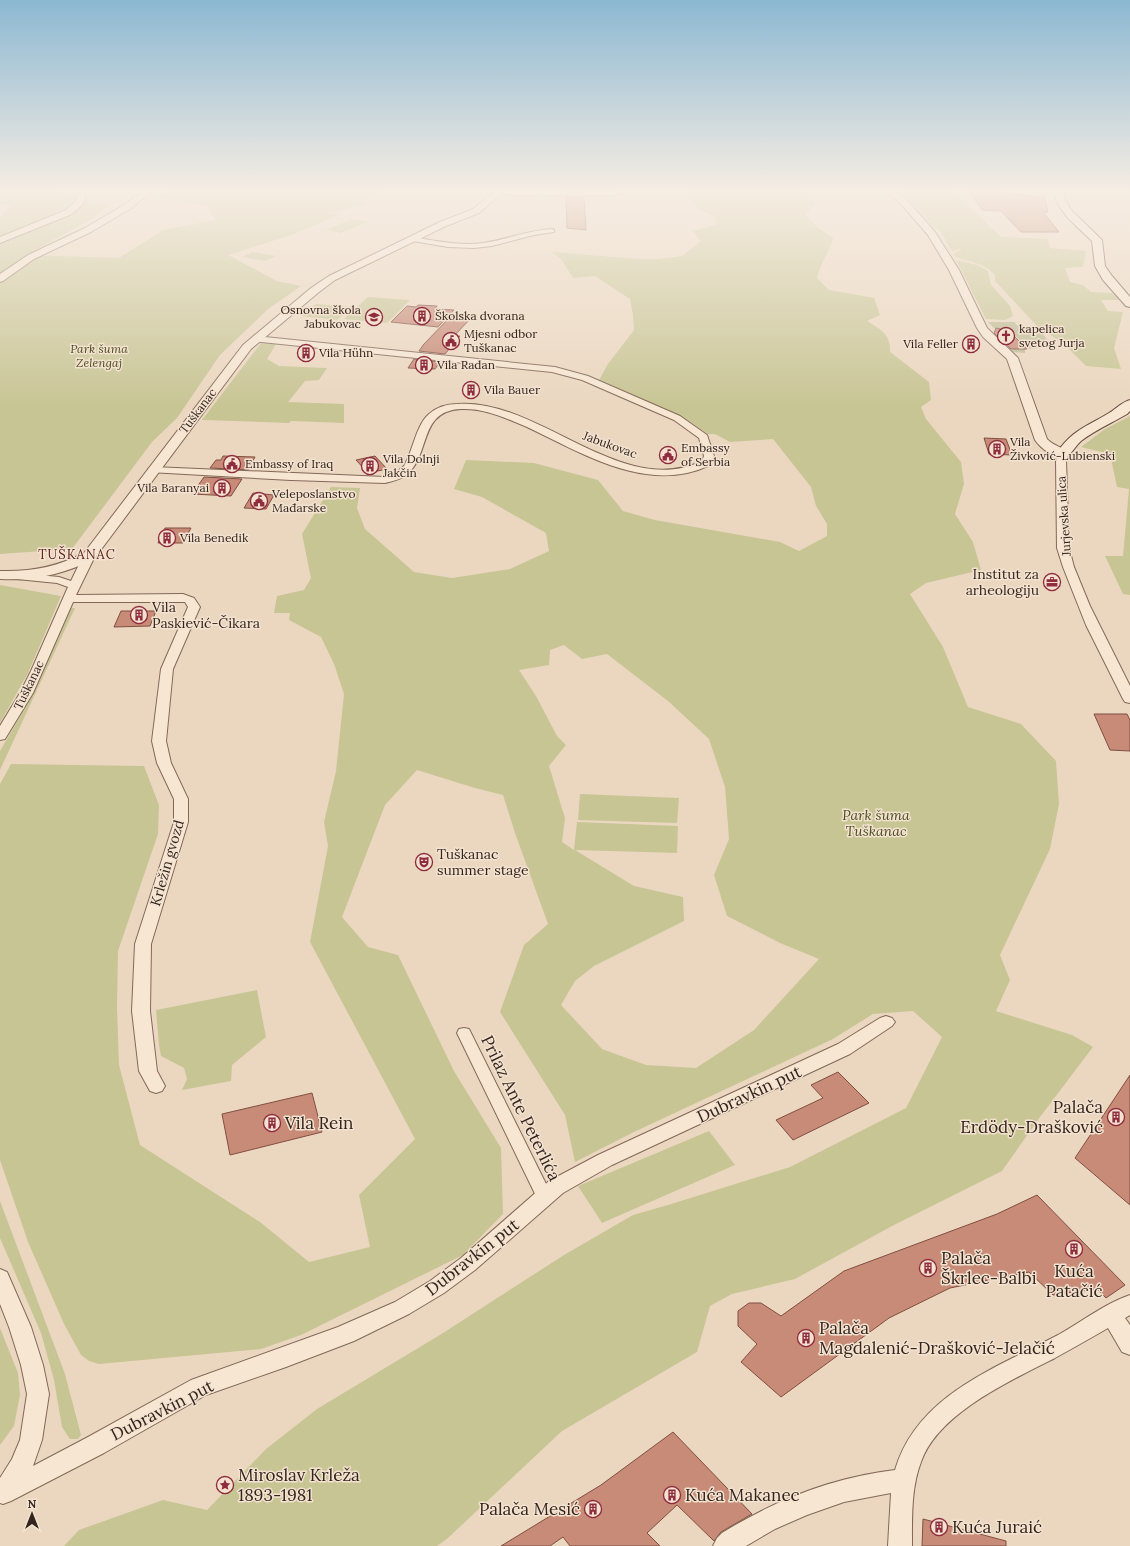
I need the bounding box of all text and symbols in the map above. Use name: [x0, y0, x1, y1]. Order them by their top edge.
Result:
place label: Osnovna škola Jabukovac: [281, 302, 361, 331]
building icon: Školska dvorana: [412, 306, 432, 326]
school or university icon: Osnovna škola Jabukovac: [364, 307, 384, 327]
place label: Školska dvorana: [435, 308, 525, 323]
place label: kapelica svetog Jurja: [1019, 321, 1085, 350]
place label: Mjesni odbor Tuškanac: [464, 326, 538, 355]
church icon: kapelica svetog Jurja: [996, 326, 1016, 346]
public building icon: Mjesni odbor Tuškanac: [441, 331, 461, 351]
building icon: Vila Feller: [961, 334, 981, 354]
place label: Vila Feller: [902, 336, 959, 351]
park label: Park šuma Zelengaj: [70, 341, 128, 370]
building icon: Vila Hühn: [296, 343, 316, 363]
place label: Vila Hühn: [318, 345, 373, 360]
building icon: Vila Radan: [414, 355, 434, 375]
place label: Vila Radan: [436, 357, 495, 372]
building icon: Vila Bauer: [461, 380, 481, 400]
place label: Vila Bauer: [483, 382, 541, 397]
street label: Tuškanac: [176, 385, 219, 436]
street label: Jabukovac: [580, 427, 639, 461]
place label: Vila Živković-Lubienski: [1009, 434, 1115, 463]
building icon: Vila Živković-Lubienski: [987, 439, 1007, 459]
place label: Embassy of Serbia: [681, 440, 730, 469]
public building icon: Embassy of Serbia: [658, 445, 678, 465]
place label: Vila Dolnji Jakčin: [382, 451, 440, 480]
public building icon: Embassy of Iraq: [222, 454, 242, 474]
place label: Embassy of Iraq: [245, 456, 333, 471]
building icon: Vila Dolnji Jakčin: [360, 456, 380, 476]
street label: Jurjevska ulica: [1053, 476, 1074, 558]
building icon: Vila Baranyai: [212, 478, 232, 498]
place label: Vila Baranyai: [136, 480, 209, 495]
place label: Veleposlanstvo Mađarske: [271, 486, 356, 515]
public building icon: Veleposlanstvo Mađarske: [249, 491, 269, 511]
building icon: Vila Benedik: [157, 528, 177, 548]
place label: Vila Benedik: [179, 530, 249, 545]
district label: TUŠKANAC: [38, 545, 116, 563]
place label: Institut za arheologiju: [966, 565, 1039, 599]
office icon: Institut za arheologiju: [1042, 572, 1062, 592]
place label: Vila Paskiević-Čikara: [151, 598, 260, 632]
building icon: Vila Paskiević-Čikara: [129, 605, 149, 625]
street label: Tuškanac: [10, 658, 47, 712]
park label: Park šuma Tuškanac: [842, 806, 910, 840]
street label: Krležin gvozd: [146, 818, 188, 908]
place label: Tuškanac summer stage: [437, 845, 529, 879]
theatre icon: Tuškanac summer stage: [414, 852, 434, 872]
street label: Prilaz Ante Peterlića: [476, 1031, 566, 1185]
street label: Dubravkin put: [693, 1060, 805, 1128]
place label: Palača Erdödy-Drašković: [960, 1096, 1103, 1138]
building icon: Palača Erdödy-Drašković: [1106, 1107, 1126, 1127]
place label: Vila Rein: [284, 1112, 353, 1134]
building icon: Vila Rein: [262, 1113, 282, 1133]
street label: Dubravkin put: [421, 1213, 523, 1300]
building icon: Kuća Patačić: [1064, 1239, 1084, 1259]
place label: Palača Škrlec-Balbi: [941, 1247, 1037, 1289]
building icon: Palača Škrlec-Balbi: [918, 1258, 938, 1278]
place label: Kuća Patačić: [1045, 1260, 1103, 1302]
place label: Palača Magdalenić-Drašković-Jelačić: [819, 1317, 1055, 1359]
building icon: Palača Magdalenić-Drašković-Jelačić: [796, 1328, 816, 1348]
street label: Dubravkin put: [107, 1374, 218, 1445]
place label: Miroslav Krleža 1893-1981: [238, 1464, 360, 1506]
place icon: Miroslav Krleža 1893-1981: [215, 1475, 235, 1495]
place label: Kuća Makanec: [685, 1484, 800, 1506]
building icon: Kuća Makanec: [662, 1485, 682, 1505]
north arrow: [12, 1494, 52, 1534]
text: N: [28, 1497, 37, 1511]
place label: Palača Mesić: [479, 1498, 580, 1520]
building icon: Palača Mesić: [583, 1499, 603, 1519]
place label: Kuća Juraić: [952, 1516, 1042, 1538]
building icon: Kuća Juraić: [929, 1517, 949, 1537]

